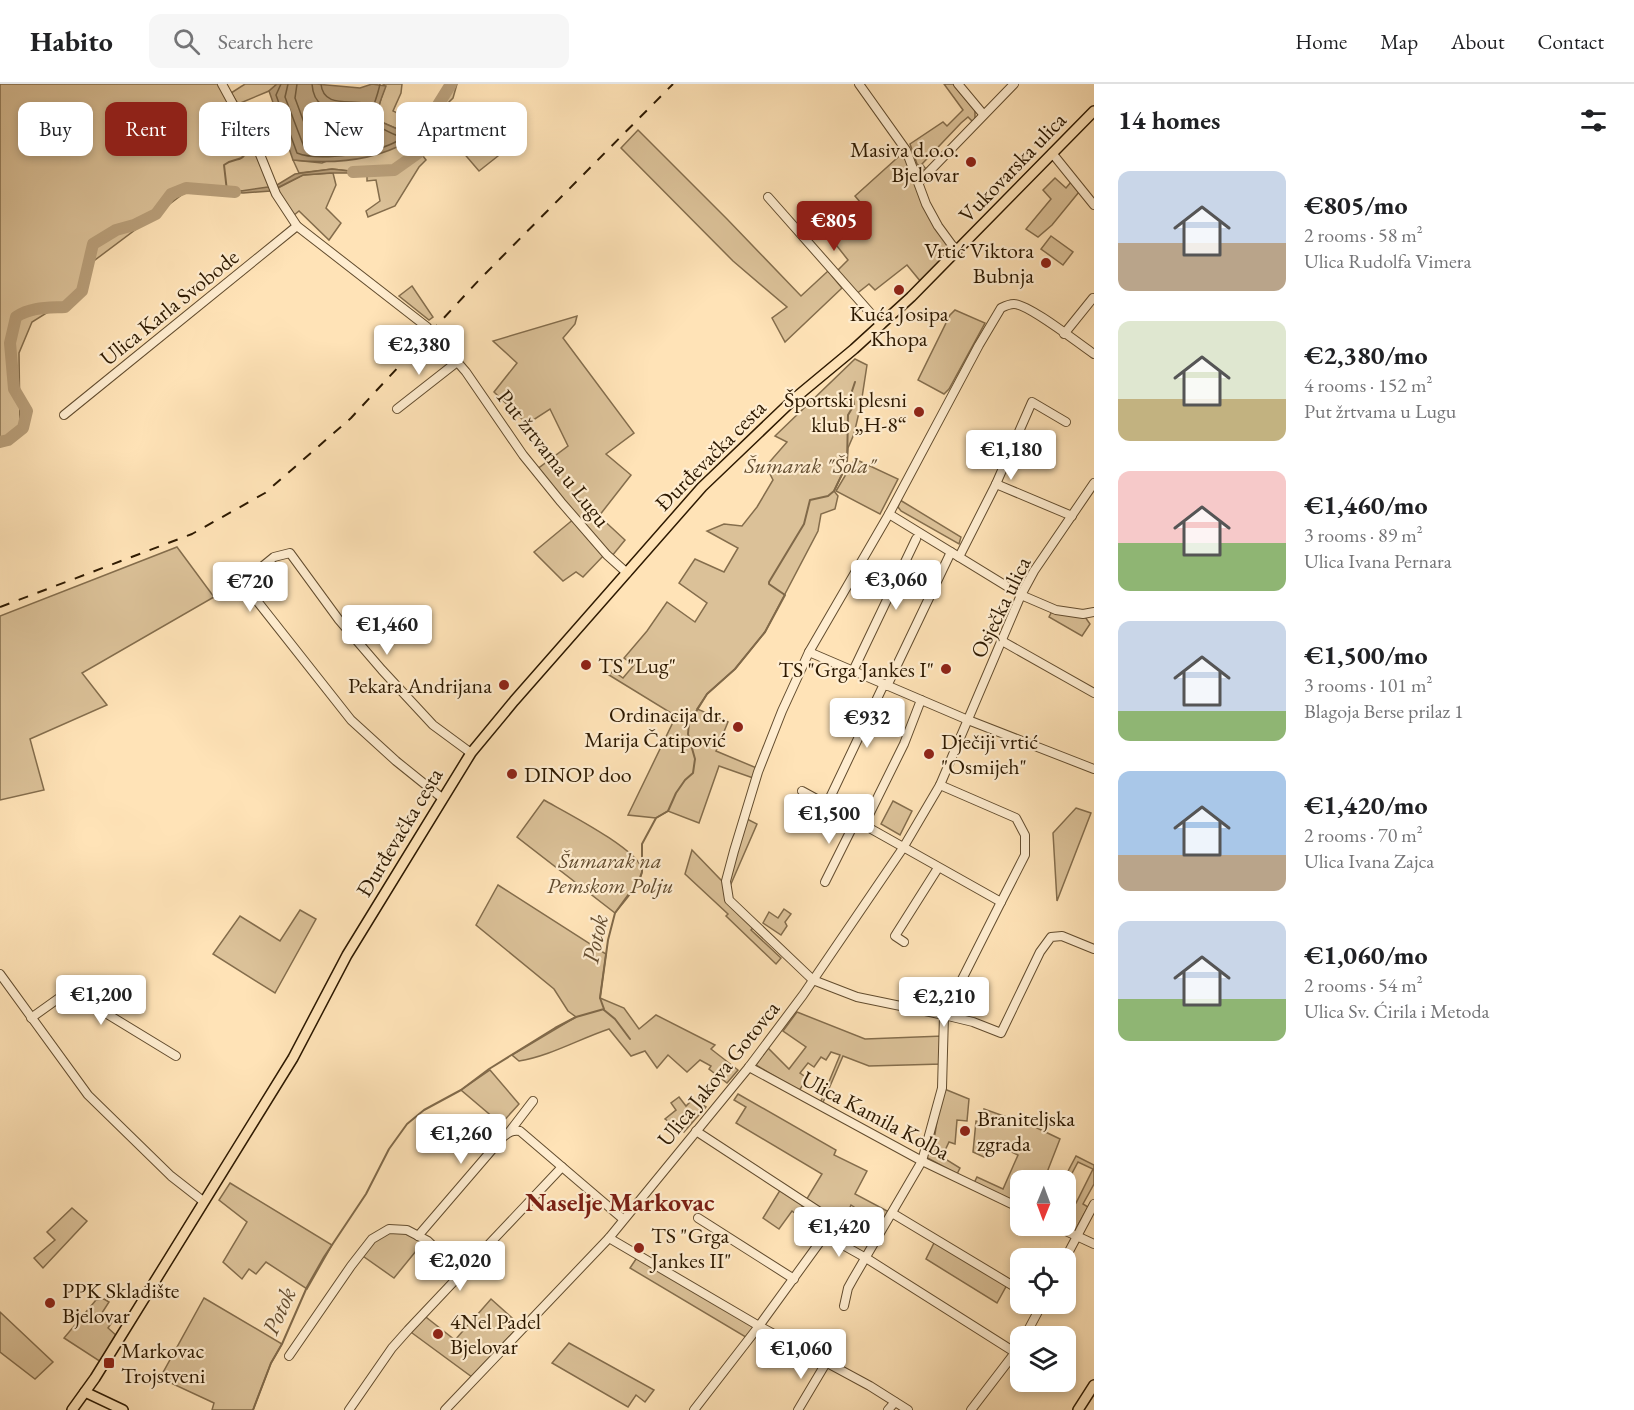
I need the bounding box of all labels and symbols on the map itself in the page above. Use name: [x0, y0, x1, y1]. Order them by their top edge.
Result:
street label: Vukovarska ulica: [952, 106, 1073, 229]
place label: Masiva d.o.o. Bjelovar: [850, 135, 960, 189]
marker: Masiva d.o.o. Bjelovar: [964, 155, 978, 169]
pin: €805: [798, 201, 870, 252]
place label: Vrtić Viktora Bubnja: [924, 236, 1034, 290]
street label: Ulica Karla Svobode: [94, 242, 245, 372]
marker: Vrtić Viktora Bubnja: [1039, 256, 1053, 270]
marker: Kuća Josipa Khopa: [892, 283, 906, 297]
place label: Kuća Josipa Khopa: [849, 299, 949, 353]
pin: €2,380: [370, 325, 468, 376]
street label: Put žrtvama u Lugu: [491, 383, 617, 534]
place label: Športski plesni klub „H-8“: [784, 385, 907, 439]
street label: Đurđevačka cesta: [649, 393, 772, 517]
marker: Športski plesni klub „H-8“: [912, 405, 926, 419]
pin: €1,180: [962, 430, 1060, 481]
park label: Šumarak "Šola": [744, 451, 878, 480]
street label: Osječka ulica: [963, 552, 1038, 663]
pin: €3,060: [847, 560, 945, 611]
pin: €720: [214, 562, 286, 613]
pin: €1,460: [338, 605, 436, 656]
place label: TS "Lug": [598, 651, 676, 680]
place label: TS "Grga Jankes I": [778, 655, 934, 684]
marker: TS "Lug": [579, 658, 593, 672]
marker: TS "Grga Jankes I": [939, 662, 953, 676]
place label: Pekara Andrijana: [348, 671, 492, 700]
marker: Pekara Andrijana: [497, 678, 511, 692]
pin: €932: [831, 698, 903, 749]
place label: Ordinacija dr. Marija Čatipović: [584, 700, 726, 754]
marker: Ordinacija dr. Marija Čatipović: [731, 720, 745, 734]
place label: Dječiji vrtić "Osmijeh": [941, 727, 1038, 781]
marker: Dječiji vrtić "Osmijeh": [922, 747, 936, 761]
place label: DINOP doo: [524, 760, 632, 789]
street label: Đurđevačka cesta: [349, 762, 449, 902]
marker: DINOP doo: [505, 767, 519, 781]
pin: €1,500: [780, 794, 878, 845]
park label: Šumarak na Pemskom Polju: [547, 846, 673, 900]
water label: Potok: [574, 912, 615, 966]
pin: €1,200: [52, 975, 150, 1026]
pin: €2,210: [895, 977, 993, 1028]
street label: Ulica Jakova Gotovca: [651, 994, 786, 1152]
street label: Ulica Kamila Kolba: [797, 1064, 955, 1167]
place label: Braniteljska zgrada: [977, 1104, 1075, 1158]
pin: €1,260: [412, 1114, 510, 1165]
marker: Braniteljska zgrada: [958, 1124, 972, 1138]
north arrow: [1010, 1170, 1076, 1236]
district label: Naselje Markovac: [525, 1185, 715, 1219]
pin: €1,420: [790, 1207, 888, 1258]
place label: TS "Grga Jankes II": [649, 1221, 732, 1275]
pin: €2,020: [411, 1241, 509, 1292]
marker: TS "Grga Jankes II": [632, 1241, 646, 1255]
place label: PPK Skladište Bjelovar: [62, 1276, 180, 1330]
water label: Potok: [254, 1282, 303, 1340]
marker: PPK Skladište Bjelovar: [43, 1296, 57, 1310]
place label: 4Nel Padel Bjelovar: [450, 1307, 541, 1361]
marker: 4Nel Padel Bjelovar: [431, 1327, 445, 1341]
pin: €1,060: [752, 1329, 850, 1380]
place label: Markovac Trojstveni: [121, 1336, 205, 1390]
marker: Markovac Trojstveni: [102, 1356, 116, 1370]

